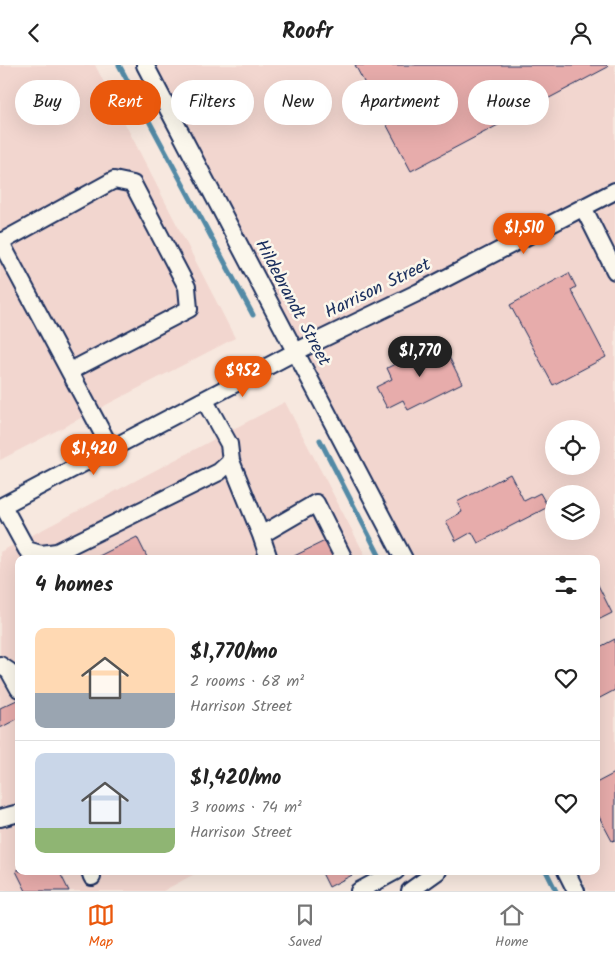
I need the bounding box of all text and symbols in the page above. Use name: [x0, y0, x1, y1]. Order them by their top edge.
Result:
text: Roofr: [282, 15, 333, 50]
icon: back: [20, 19, 48, 47]
icon: person: [567, 19, 595, 47]
chip: Buy: [15, 80, 80, 125]
chip: Rent: [90, 80, 161, 125]
chip: Filters: [171, 80, 254, 125]
chip: New: [264, 80, 332, 125]
chip: Apartment: [342, 80, 458, 125]
chip: House: [468, 80, 549, 125]
pin: $1,510: [483, 213, 565, 255]
text: $1,510: [504, 216, 544, 241]
street label: Hildebrandt Street: [246, 234, 338, 373]
street label: Harrison Street: [320, 250, 437, 327]
pin: $1,770: [379, 335, 461, 378]
text: $1,770: [399, 339, 441, 364]
pin: $952: [213, 355, 273, 398]
text: $952: [226, 359, 261, 384]
map controls: [545, 420, 600, 540]
button: locate: [545, 420, 600, 475]
pin: $1,420: [53, 433, 135, 476]
text: $1,420: [72, 437, 116, 462]
button: layers: [545, 485, 600, 540]
text: 4 homes: [35, 569, 113, 602]
icon: filters: [552, 571, 580, 599]
text: $1,770/mo: [190, 636, 278, 669]
icon: home: [75, 648, 135, 708]
icon: heart: [552, 664, 580, 692]
text: 2 rooms · 68 m²: [190, 669, 304, 694]
text: Harrison Street: [190, 694, 292, 719]
text: $1,420/mo: [190, 762, 281, 795]
icon: home: [75, 773, 135, 833]
icon: heart: [552, 789, 580, 817]
text: 3 rooms · 74 m²: [190, 795, 302, 820]
text: Harrison Street: [190, 820, 292, 845]
tab: Map: [87, 901, 115, 953]
tab: Saved: [288, 901, 322, 953]
tab: Home: [495, 901, 528, 953]

